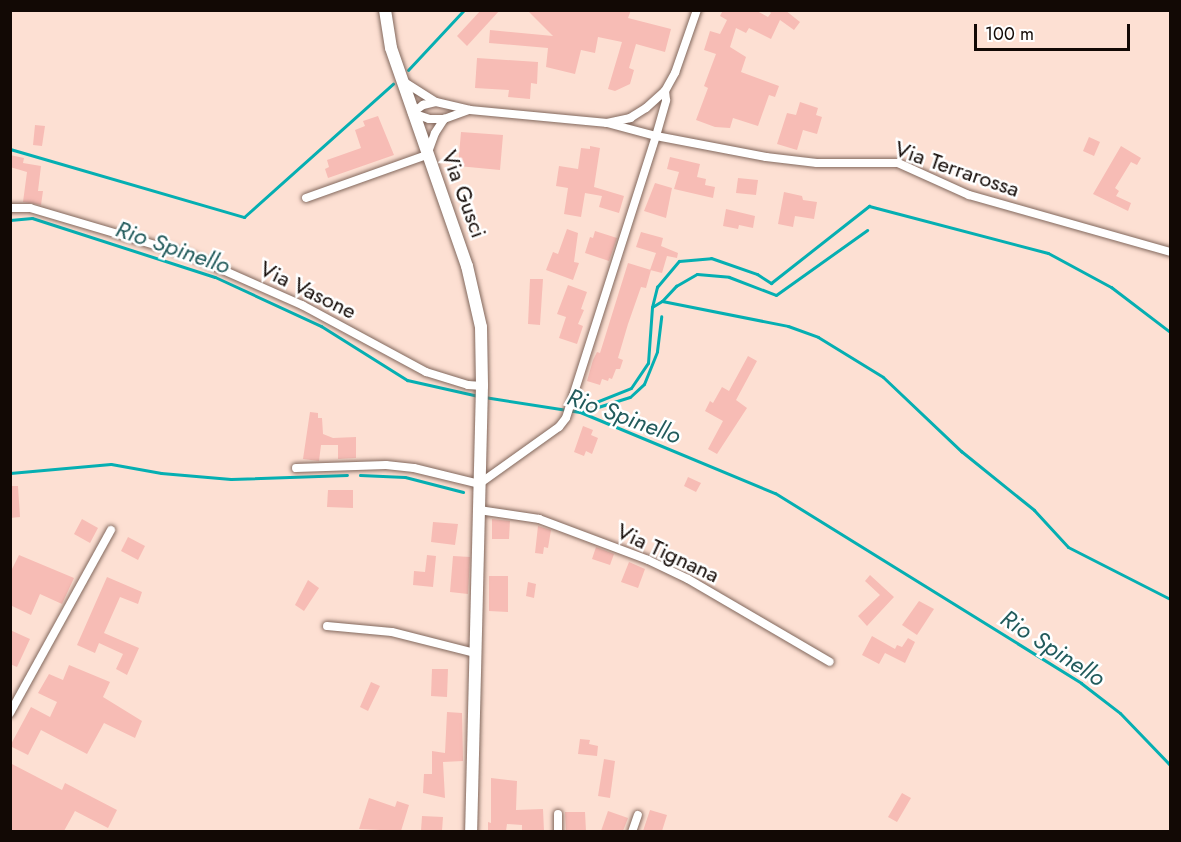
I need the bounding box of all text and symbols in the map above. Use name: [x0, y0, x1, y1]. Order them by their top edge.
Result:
scale bar: [977, 12, 1133, 50]
text: 100 m: [985, 21, 1034, 47]
street label: Via Terrarossa: [891, 135, 1023, 203]
street label: Via Gusci: [436, 147, 492, 241]
water label: Rio Spinello: [112, 214, 234, 280]
street label: Via Vasone: [255, 255, 361, 325]
water label: Rio Spinello: [563, 382, 685, 450]
street label: Via Tignana: [612, 518, 724, 588]
water label: Rio Spinello: [995, 604, 1111, 692]

